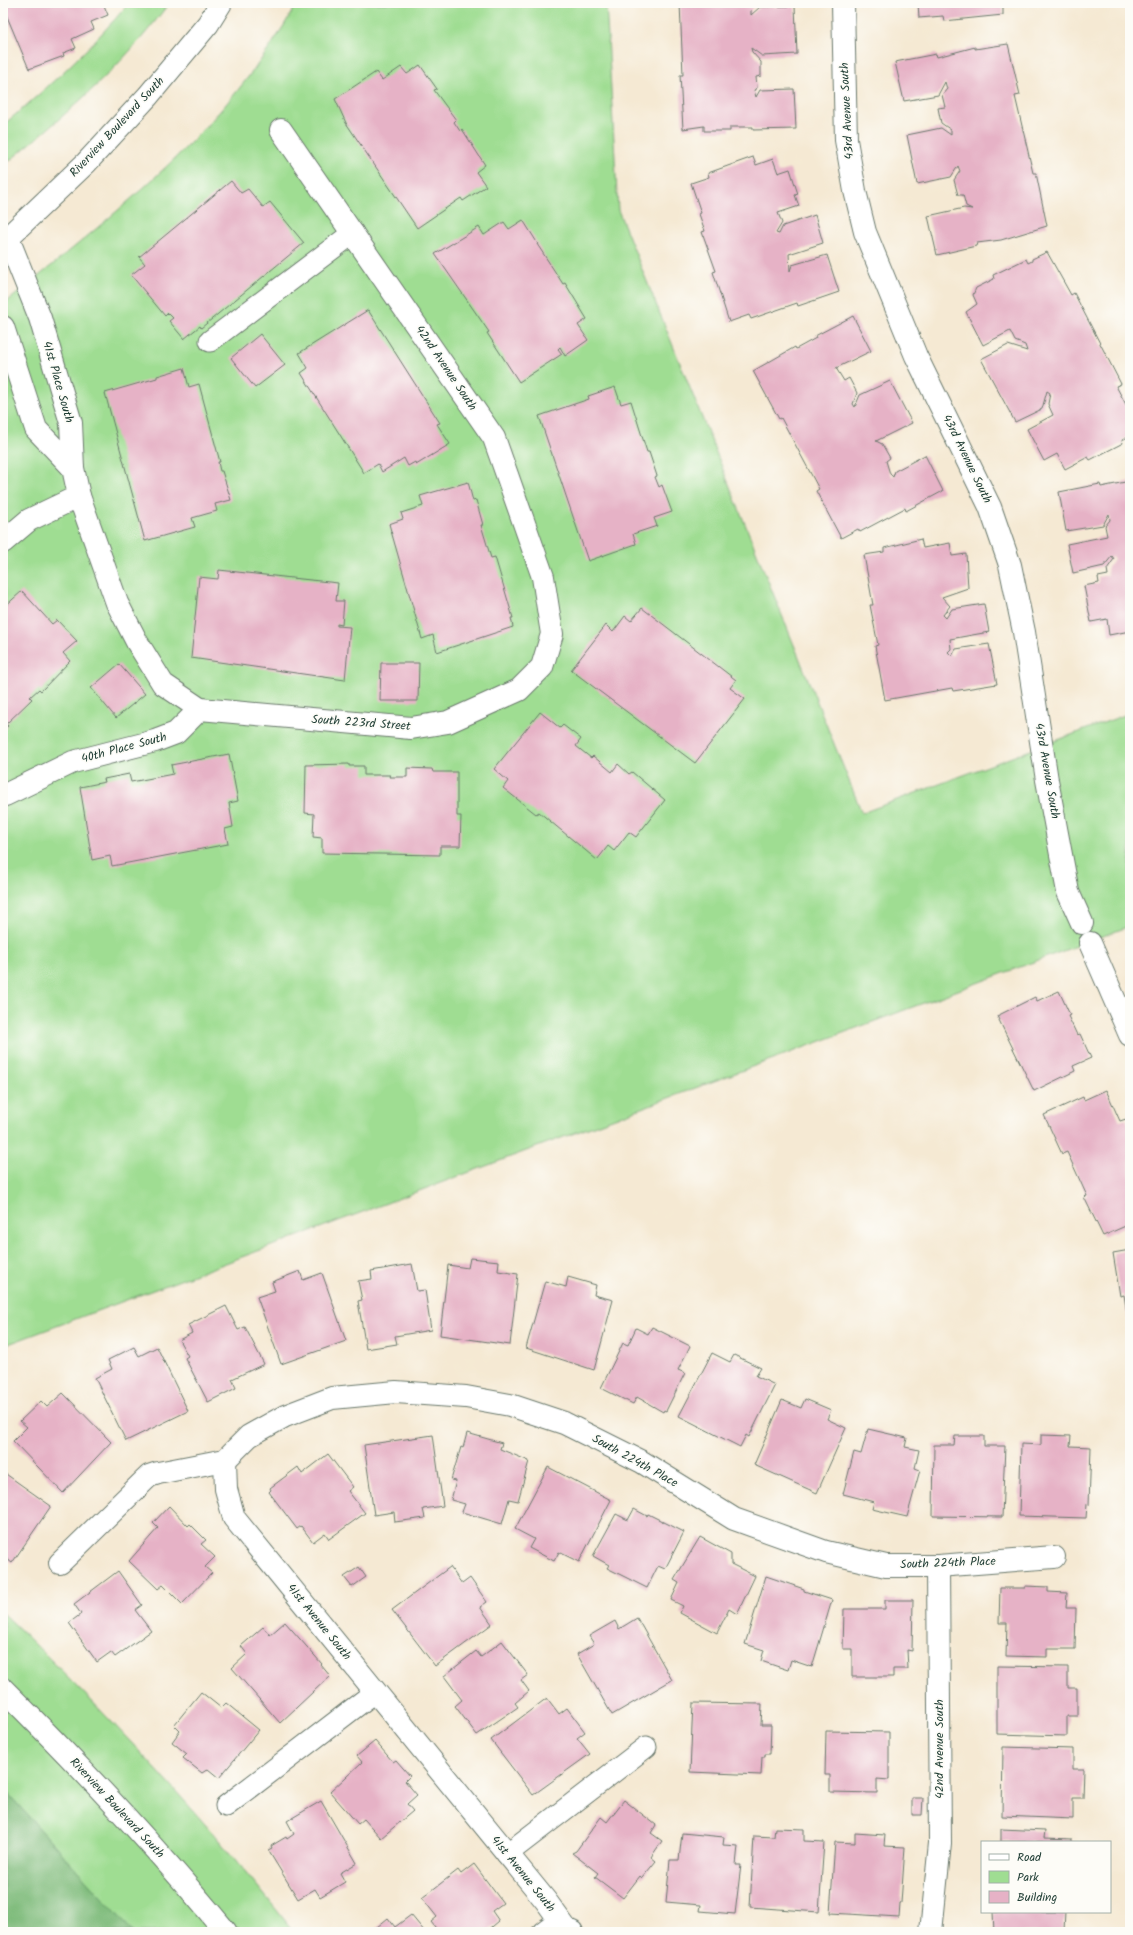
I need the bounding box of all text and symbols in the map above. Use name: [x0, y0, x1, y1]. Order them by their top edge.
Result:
street label: 43rd Avenue South: [835, 62, 859, 160]
street label: Riverview Boulevard South: [65, 72, 169, 182]
street label: 42nd Avenue South: [410, 321, 482, 415]
street label: 41st Place South: [37, 339, 79, 425]
street label: 43rd Avenue South: [937, 411, 997, 507]
street label: South 223rd Street: [311, 710, 412, 736]
street label: 43rd Avenue South: [1029, 722, 1065, 820]
street label: 40th Place South: [79, 727, 169, 769]
street label: South 224th Place: [589, 1429, 682, 1493]
street label: South 224th Place: [900, 1552, 997, 1574]
street label: 41st Avenue South: [282, 1580, 356, 1664]
street label: 42nd Avenue South: [930, 1699, 949, 1799]
street label: Riverview Boulevard South: [65, 1753, 169, 1863]
street label: 41st Avenue South: [486, 1832, 560, 1916]
legend: [981, 1841, 1111, 1913]
text: Road: [1017, 1848, 1042, 1867]
text: Park: [1017, 1868, 1039, 1887]
text: Building: [1017, 1888, 1057, 1907]

